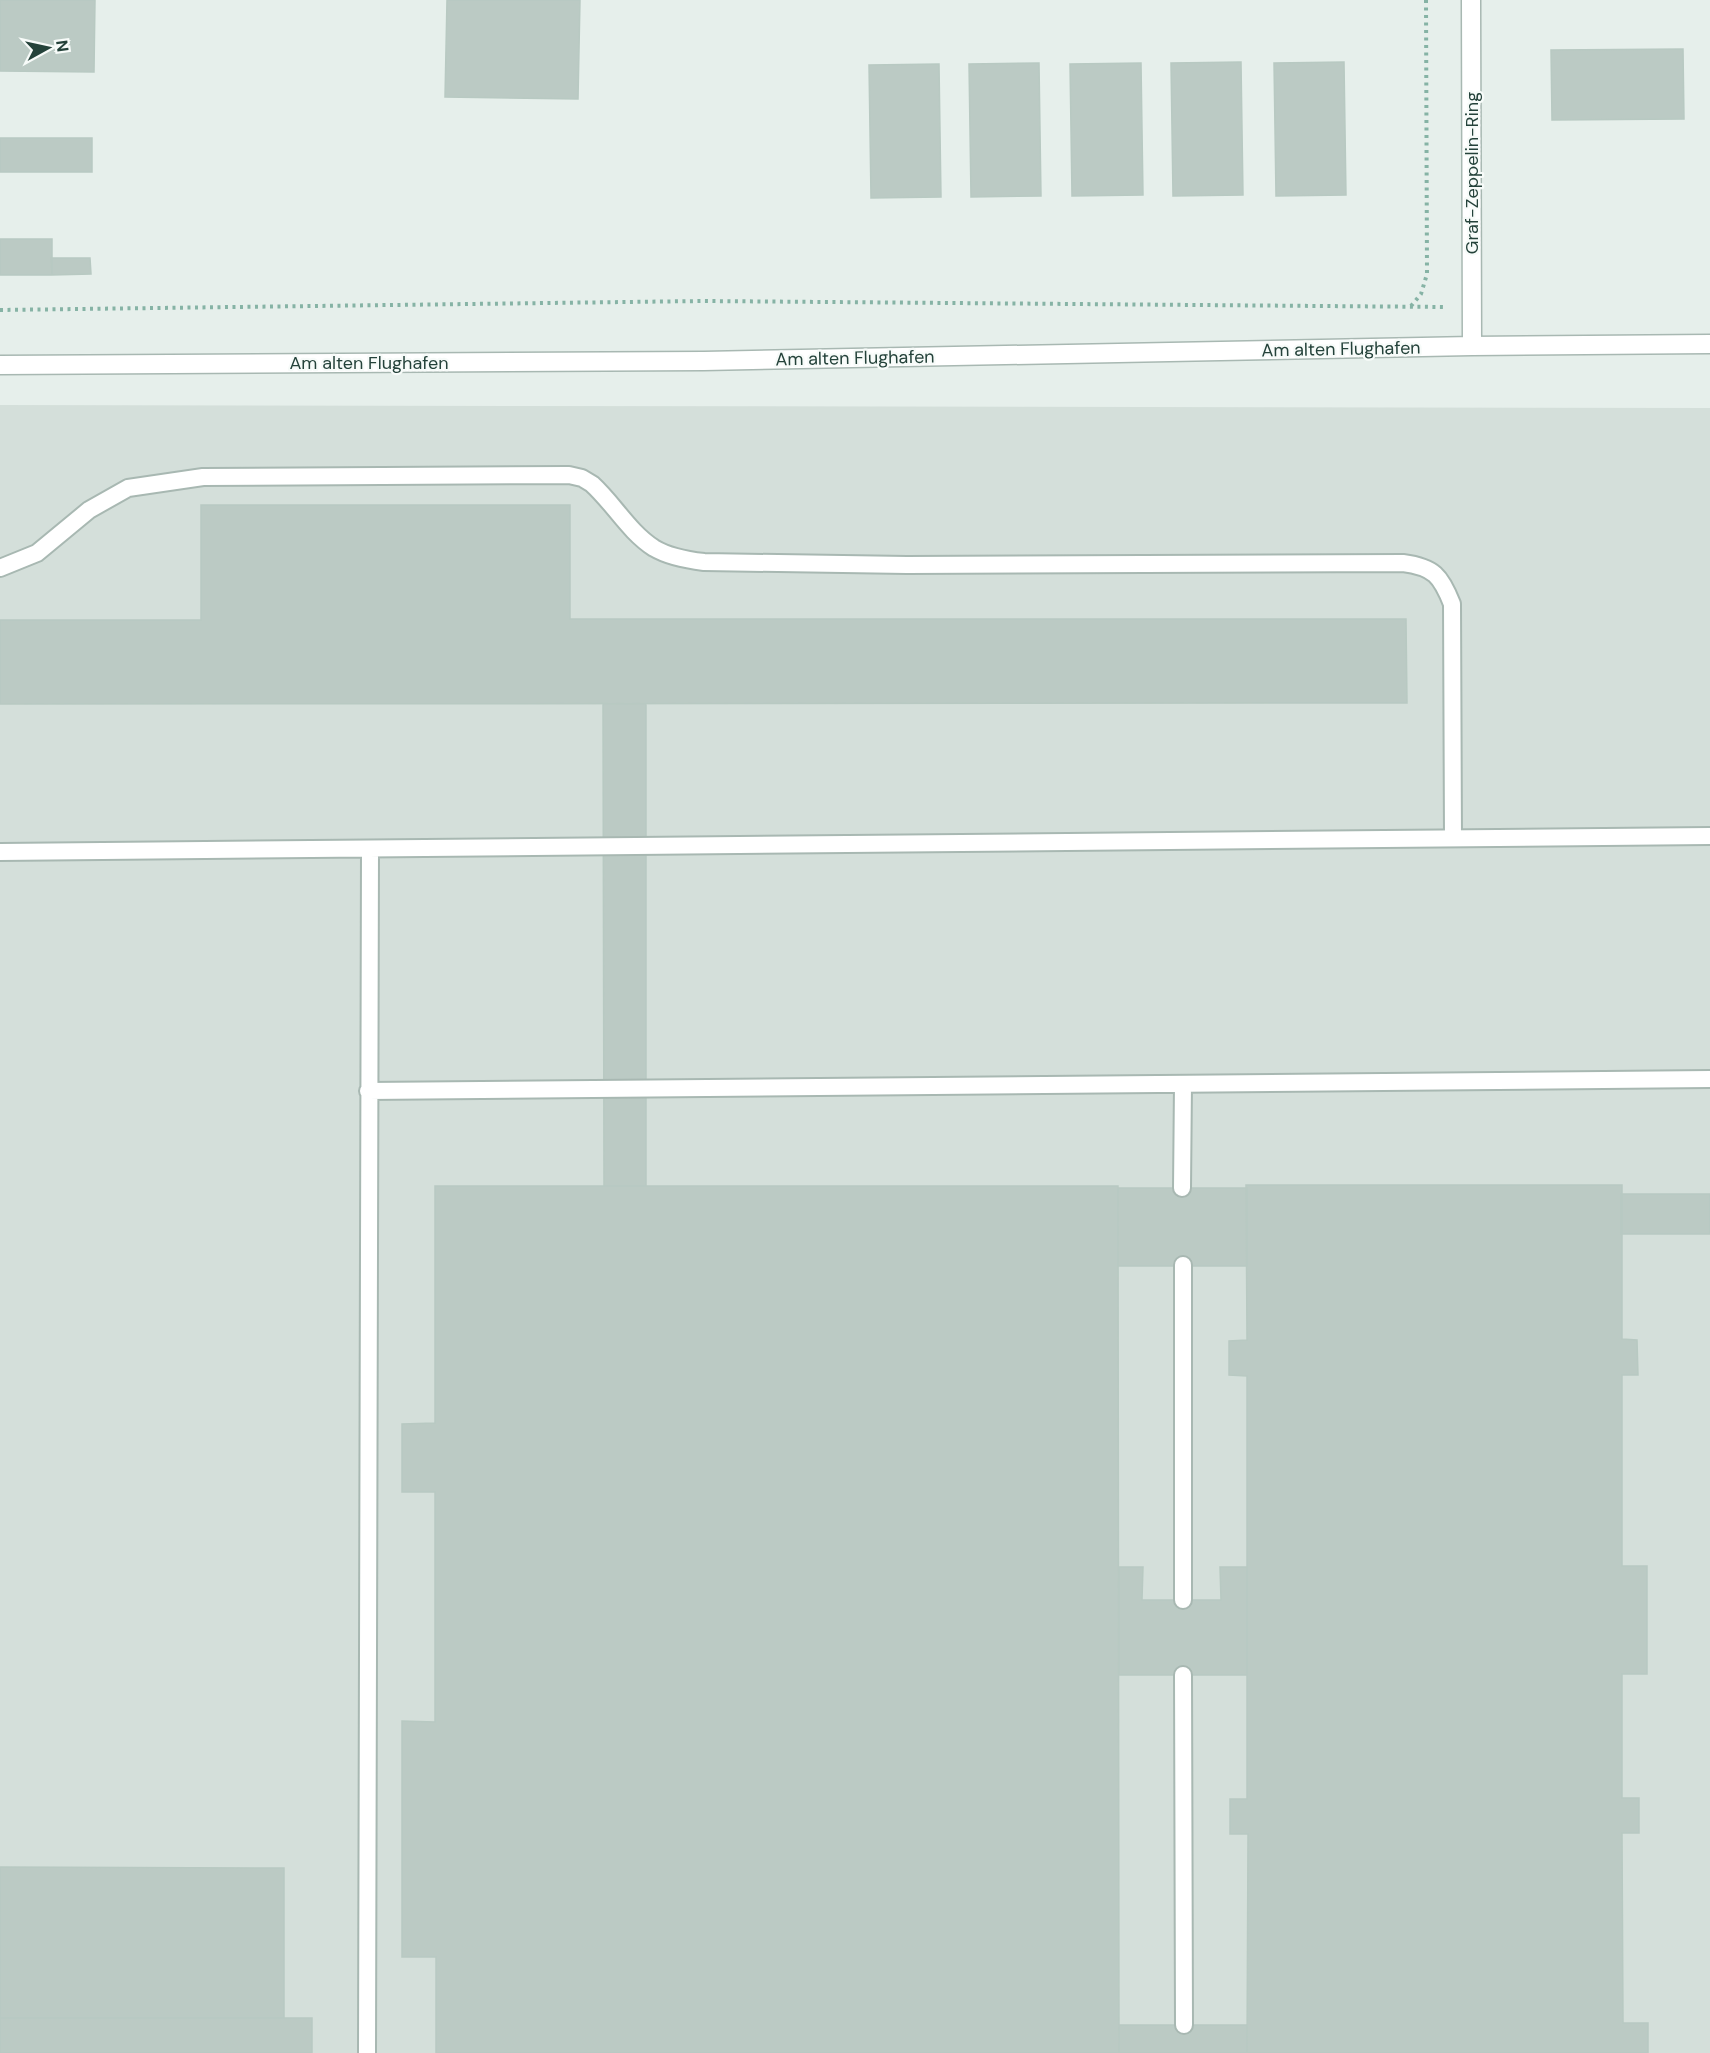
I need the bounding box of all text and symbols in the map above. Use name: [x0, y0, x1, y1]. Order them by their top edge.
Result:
north arrow: [18, 18, 78, 78]
text: N: [51, 39, 74, 53]
street label: Graf-Zeppelin-Ring: [1460, 92, 1484, 254]
street label: Am alten Flughafen: [1261, 336, 1421, 362]
street label: Am alten Flughafen: [775, 345, 935, 371]
street label: Am alten Flughafen: [289, 351, 449, 375]

